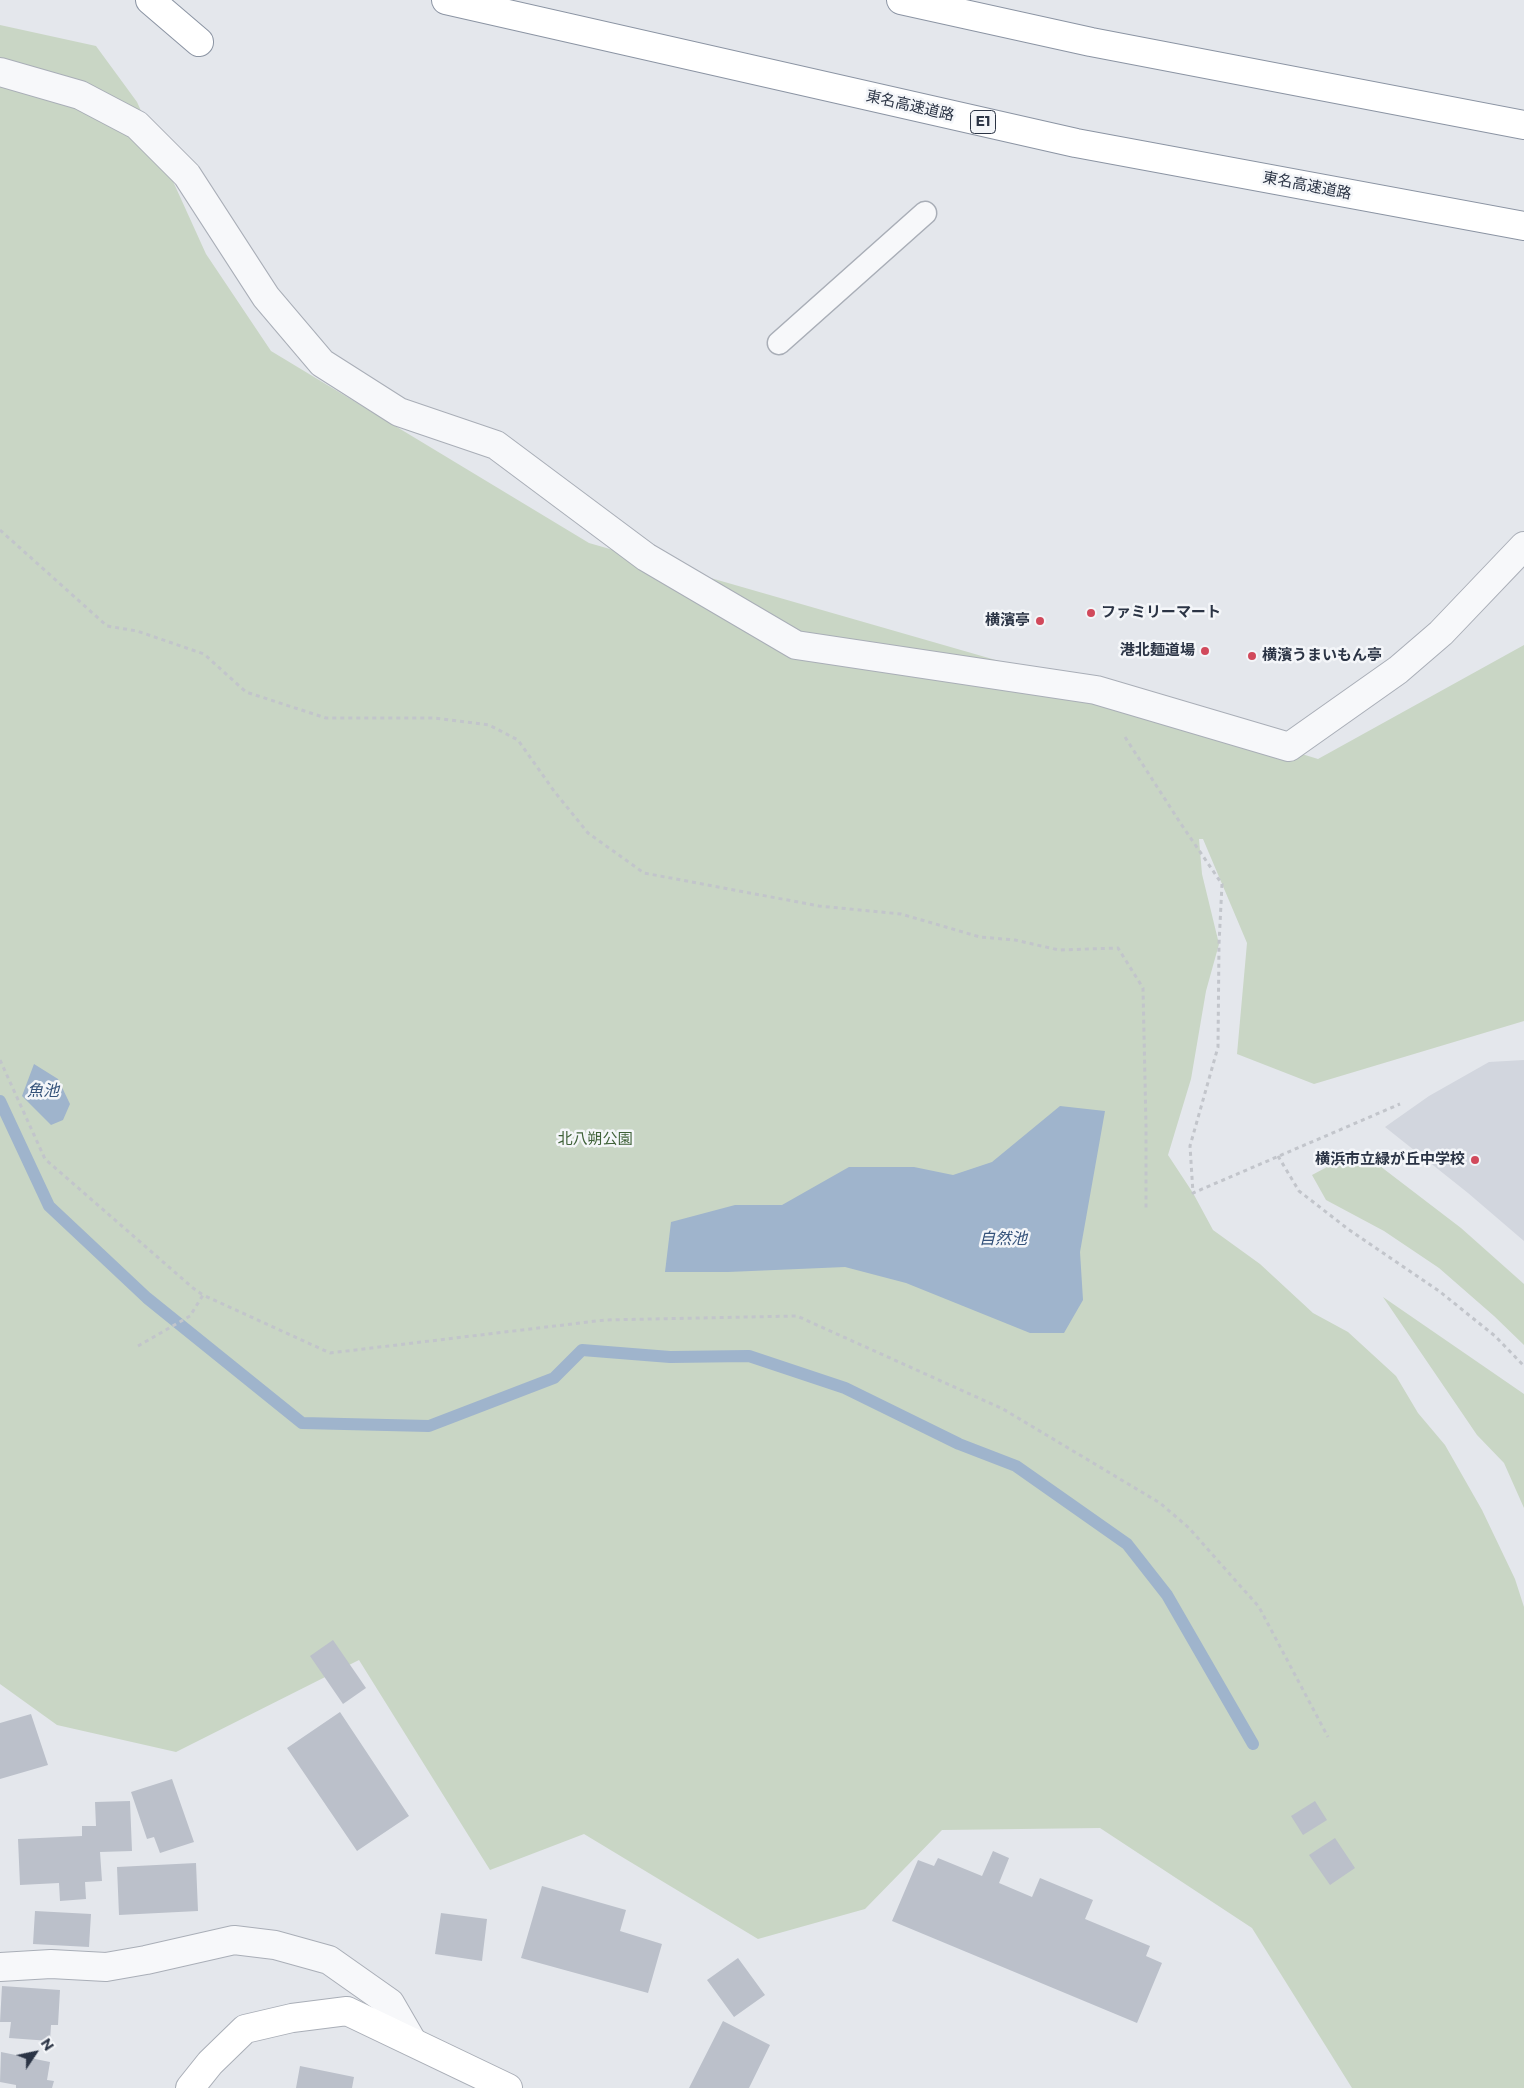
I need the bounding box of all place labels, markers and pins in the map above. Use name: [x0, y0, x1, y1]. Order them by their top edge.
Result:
place label: ファミリーマート: [1101, 604, 1221, 622]
marker: ファミリーマート: [1085, 607, 1097, 619]
place label: 横濱亭: [985, 612, 1030, 630]
marker: 横濱亭: [1034, 615, 1046, 627]
place label: 港北麺道場: [1120, 642, 1195, 660]
marker: 港北麺道場: [1199, 645, 1211, 657]
place label: 横濱うまいもん亭: [1262, 647, 1382, 665]
marker: 横濱うまいもん亭: [1246, 650, 1258, 662]
place label: 横浜市立緑が丘中学校: [1315, 1151, 1465, 1169]
marker: 横浜市立緑が丘中学校: [1469, 1154, 1481, 1166]

